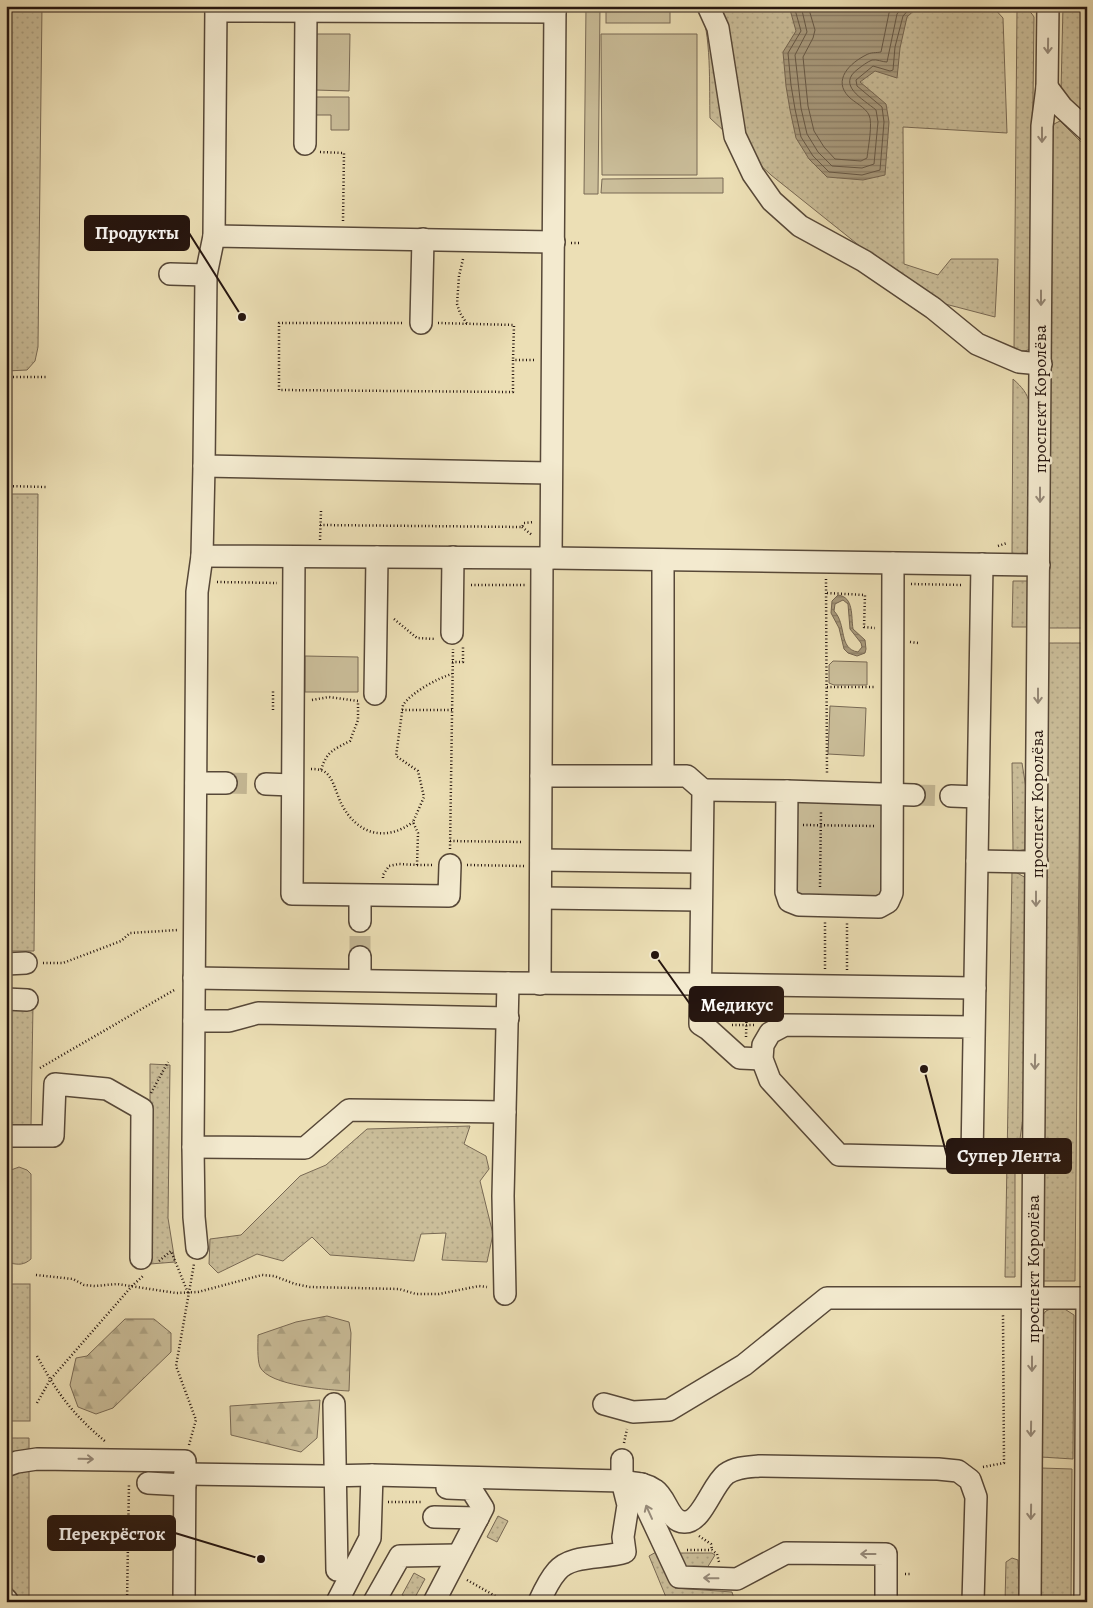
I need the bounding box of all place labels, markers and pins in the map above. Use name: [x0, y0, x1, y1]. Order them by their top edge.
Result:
callout: Продукты: [85, 216, 189, 250]
callout: Медикус: [690, 987, 783, 1021]
callout: Супер Лента: [947, 1139, 1071, 1173]
callout: Перекрёсток: [48, 1516, 175, 1550]

